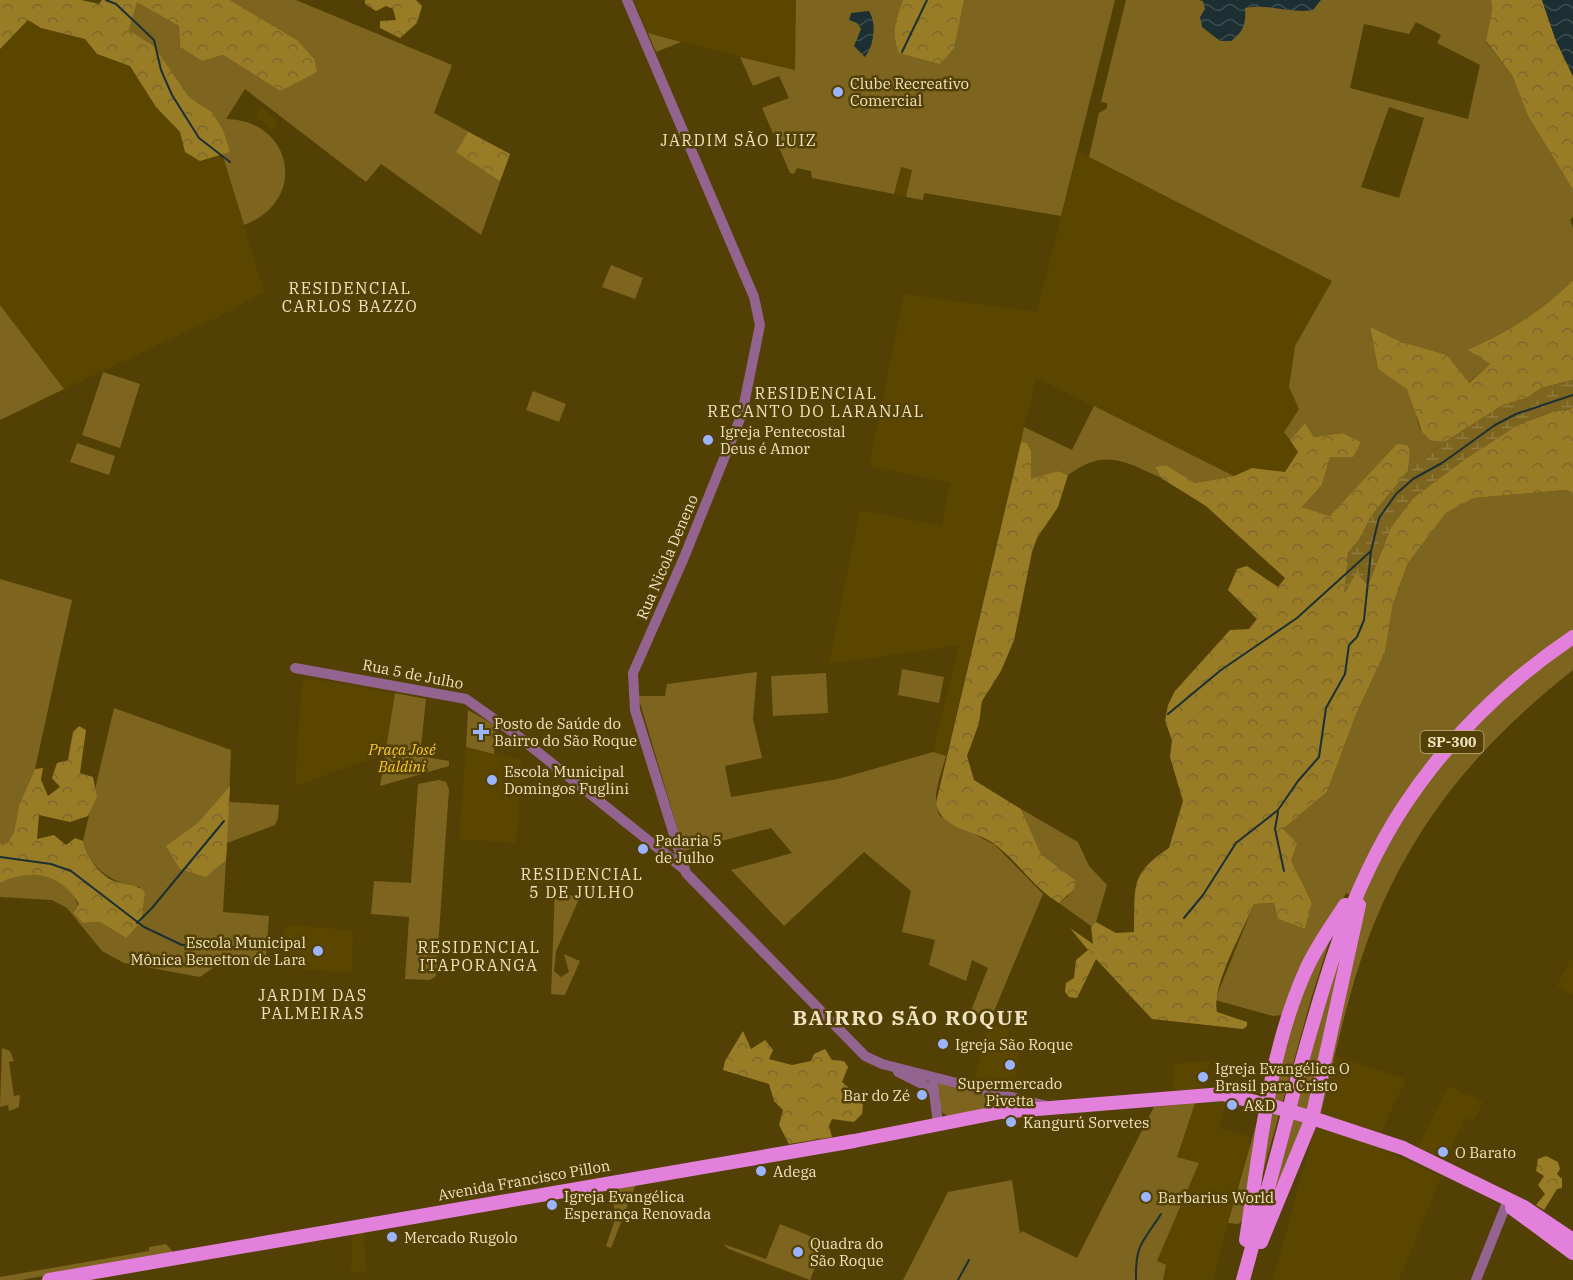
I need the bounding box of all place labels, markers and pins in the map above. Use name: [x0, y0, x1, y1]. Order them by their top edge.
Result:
place label: Clube Recreativo Comercial: [850, 74, 969, 110]
marker: Clube Recreativo Comercial: [831, 85, 845, 99]
place label: Igreja Pentecostal Deus é Amor: [720, 422, 846, 458]
marker: Igreja Pentecostal Deus é Amor: [701, 433, 715, 447]
place label: Posto de Saúde do Bairro do São Roque: [494, 714, 637, 750]
marker: Posto de Saúde do Bairro do São Roque: [472, 723, 490, 741]
place label: Escola Municipal Domingos Fuglini: [504, 762, 629, 798]
marker: Escola Municipal Domingos Fuglini: [485, 773, 499, 787]
place label: Padaria 5 de Julho: [655, 831, 722, 867]
marker: Padaria 5 de Julho: [636, 842, 650, 856]
place label: Escola Municipal Mônica Benetton de Lara: [131, 933, 306, 969]
marker: Escola Municipal Mônica Benetton de Lara: [311, 944, 325, 958]
place label: Igreja São Roque: [955, 1035, 1073, 1054]
marker: Igreja São Roque: [936, 1037, 950, 1051]
marker: Supermercado Pivetta: [1003, 1058, 1017, 1072]
place label: Igreja Evangélica O Brasil para Cristo: [1215, 1059, 1350, 1095]
marker: Igreja Evangélica O Brasil para Cristo: [1196, 1070, 1210, 1084]
place label: Supermercado Pivetta: [958, 1074, 1062, 1110]
place label: Bar do Zé: [843, 1086, 910, 1105]
marker: Bar do Zé: [915, 1088, 929, 1102]
place label: A&D: [1244, 1096, 1275, 1115]
marker: A&D: [1225, 1098, 1239, 1112]
place label: Kangurú Sorvetes: [1023, 1113, 1149, 1132]
marker: Kangurú Sorvetes: [1004, 1115, 1018, 1129]
place label: O Barato: [1455, 1143, 1516, 1162]
marker: O Barato: [1436, 1145, 1450, 1159]
place label: Adega: [773, 1162, 817, 1181]
marker: Adega: [754, 1164, 768, 1178]
place label: Igreja Evangélica Esperança Renovada: [564, 1187, 711, 1223]
place label: Barbarius World: [1158, 1188, 1274, 1207]
marker: Barbarius World: [1139, 1190, 1153, 1204]
marker: Igreja Evangélica Esperança Renovada: [545, 1198, 559, 1212]
place label: Mercado Rugolo: [404, 1228, 518, 1247]
marker: Mercado Rugolo: [385, 1230, 399, 1244]
place label: Quadra do São Roque: [810, 1234, 884, 1270]
marker: Quadra do São Roque: [791, 1245, 805, 1259]

